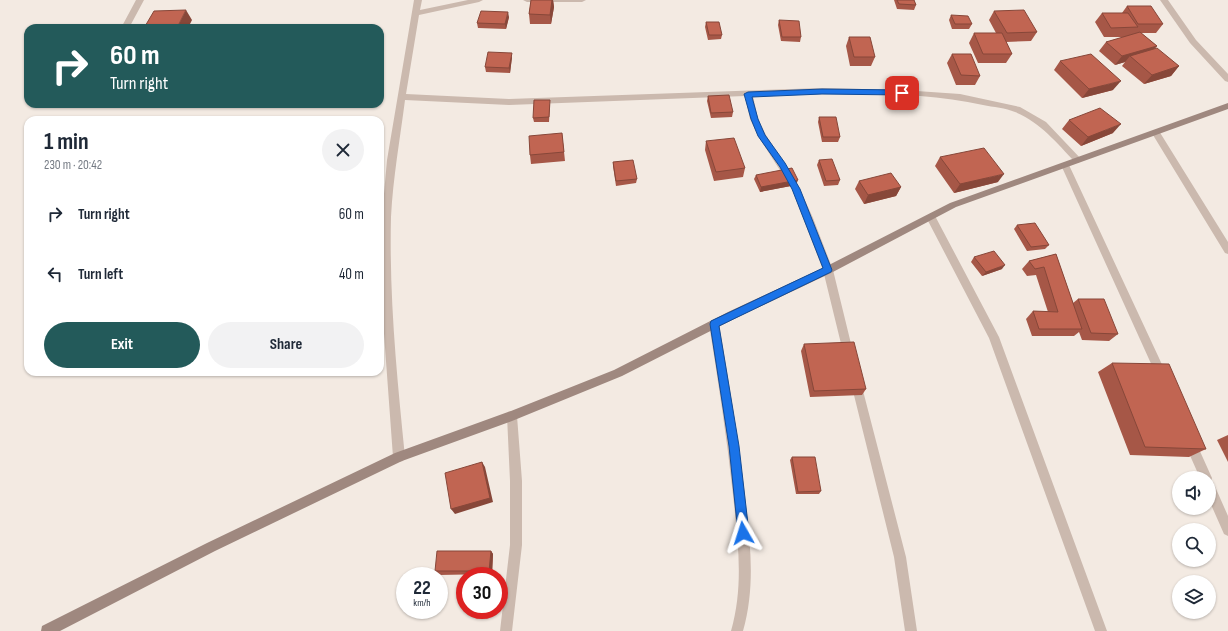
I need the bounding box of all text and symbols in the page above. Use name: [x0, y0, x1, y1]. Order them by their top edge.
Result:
text: 60 m: [110, 39, 159, 72]
icon: right: [44, 40, 96, 92]
text: Turn right: [110, 73, 168, 94]
pin: [885, 76, 919, 110]
icon: arrive: [891, 82, 913, 104]
text: 1 min: [44, 127, 89, 156]
button: close: [322, 129, 364, 171]
text: 230 m · 20:42: [44, 157, 102, 173]
icon: right: [44, 203, 66, 225]
text: Turn right: [78, 205, 130, 224]
text: 60 m: [339, 205, 364, 224]
icon: left: [44, 263, 66, 285]
text: Turn left: [78, 265, 123, 284]
text: 40 m: [339, 265, 364, 284]
button: Exit: [44, 322, 200, 368]
button: Share: [208, 322, 364, 368]
map controls: [1172, 471, 1216, 619]
button: sound: [1172, 471, 1216, 515]
position arrow: [722, 512, 764, 554]
button: search: [1172, 523, 1216, 567]
speed limit sign: 30: [456, 567, 508, 619]
button: layers: [1172, 575, 1216, 619]
text: 22: [413, 576, 431, 600]
text: km/h: [413, 597, 431, 609]

